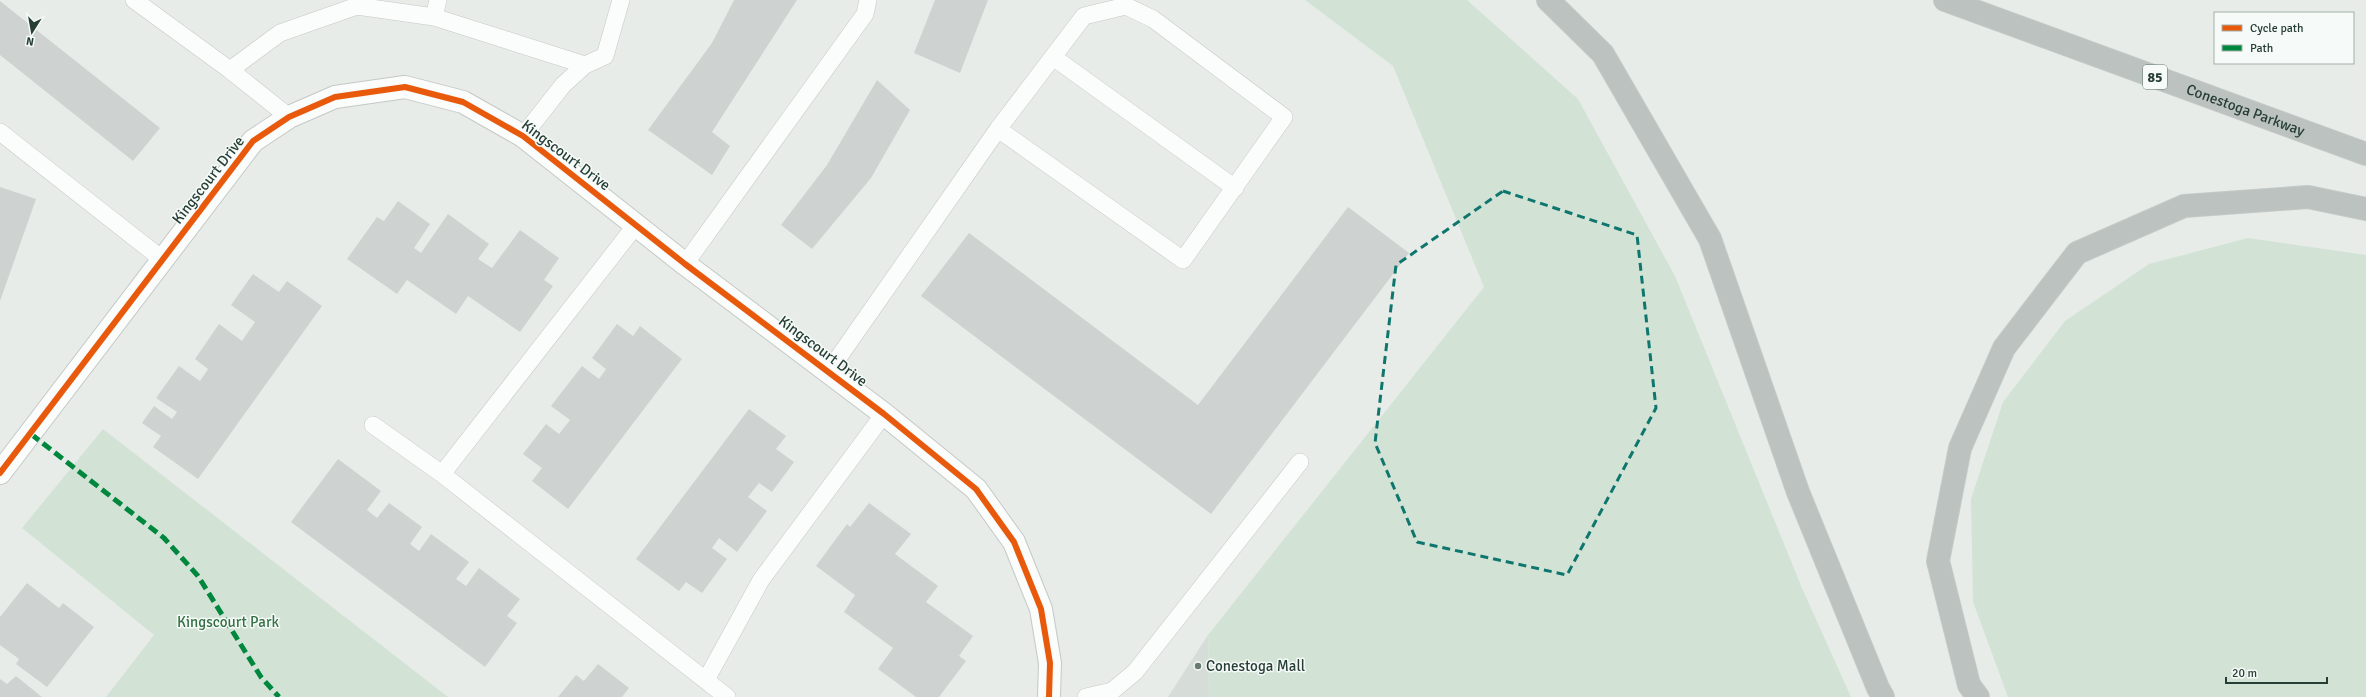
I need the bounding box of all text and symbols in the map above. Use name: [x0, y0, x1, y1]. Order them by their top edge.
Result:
north arrow: [12, 12, 52, 52]
legend: [2214, 12, 2354, 64]
text: Cycle path: [2250, 21, 2303, 36]
text: N: [25, 34, 35, 48]
text: Path: [2250, 41, 2273, 56]
road number: 85: [2143, 65, 2167, 89]
street label: Conestoga Parkway: [2184, 80, 2307, 140]
street label: Kingscourt Drive: [518, 116, 614, 194]
street label: Kingscourt Drive: [168, 132, 248, 228]
street label: Kingscourt Drive: [775, 312, 871, 390]
park label: Kingscourt Park: [177, 613, 279, 631]
place label: Conestoga Mall: [1206, 657, 1305, 675]
scale bar: [2226, 659, 2327, 685]
marker: Conestoga Mall: [1193, 661, 1203, 671]
text: 20 m: [2232, 666, 2257, 681]

